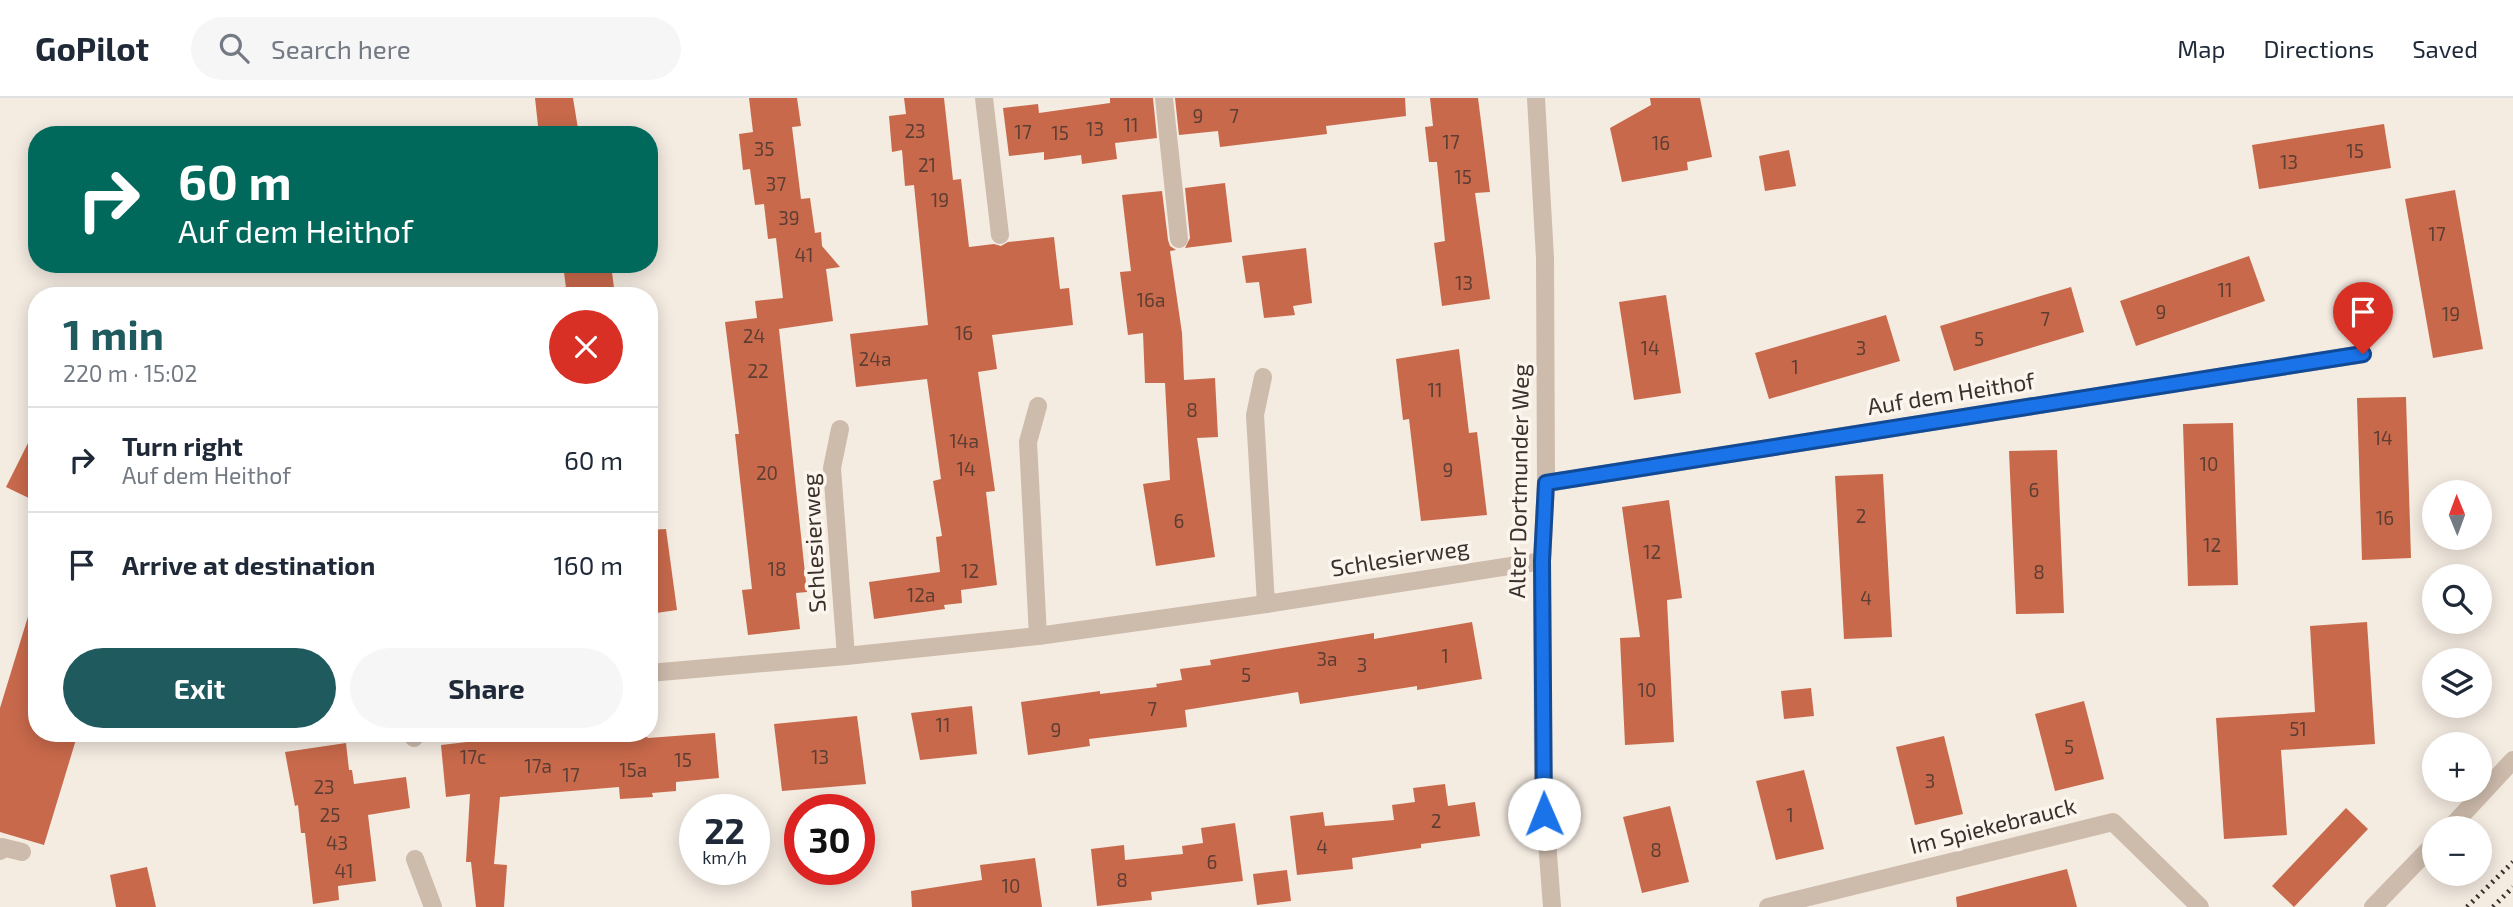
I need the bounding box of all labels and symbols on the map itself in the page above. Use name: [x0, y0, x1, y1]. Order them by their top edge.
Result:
house number: 9: [1193, 104, 1203, 127]
house number: 7: [1229, 104, 1239, 127]
house number: 11: [1123, 113, 1139, 136]
house number: 13: [1086, 117, 1104, 140]
house number: 23: [904, 119, 926, 142]
house number: 17: [1014, 120, 1032, 143]
house number: 15: [1051, 121, 1069, 144]
house number: 17: [1442, 130, 1460, 153]
house number: 16: [1652, 131, 1670, 154]
house number: 35: [754, 137, 774, 160]
house number: 15: [2346, 139, 2364, 162]
house number: 13: [2280, 150, 2298, 173]
house number: 21: [918, 153, 936, 176]
house number: 15: [1454, 165, 1472, 188]
house number: 37: [766, 172, 786, 195]
house number: 19: [931, 188, 949, 211]
house number: 39: [778, 206, 800, 229]
house number: 17: [2428, 222, 2446, 245]
house number: 41: [794, 243, 814, 266]
house number: 13: [1455, 271, 1473, 294]
house number: 11: [2217, 278, 2233, 301]
pin: [2333, 282, 2393, 354]
house number: 16a: [1137, 288, 1165, 311]
house number: 9: [2156, 300, 2166, 323]
house number: 19: [2442, 302, 2460, 325]
house number: 7: [2040, 307, 2050, 330]
house number: 16: [955, 321, 973, 344]
house number: 24: [743, 324, 765, 347]
house number: 5: [1974, 327, 1984, 350]
house number: 14: [1640, 336, 1660, 359]
house number: 3: [1856, 336, 1866, 359]
house number: 24a: [859, 347, 891, 370]
house number: 1: [1791, 355, 1799, 378]
house number: 22: [747, 359, 769, 382]
street label: Alter Dortmunder Weg: [1502, 363, 1534, 598]
street label: Auf dem Heithof: [1865, 366, 2038, 420]
house number: 11: [1427, 378, 1443, 401]
house number: 8: [1186, 398, 1198, 421]
house number: 14: [2373, 426, 2393, 449]
house number: 14a: [949, 429, 979, 452]
house number: 10: [2199, 452, 2219, 475]
house number: 14: [956, 457, 976, 480]
house number: 9: [1443, 458, 1453, 481]
house number: 20: [756, 461, 778, 484]
street label: Schlesierweg: [795, 472, 831, 614]
house number: 6: [2029, 478, 2039, 501]
north arrow: [2422, 480, 2492, 550]
house number: 2: [1856, 504, 1866, 527]
house number: 16: [2376, 506, 2394, 529]
house number: 6: [1174, 509, 1184, 532]
street label: Schlesierweg: [1329, 532, 1471, 582]
house number: 12: [2203, 533, 2221, 556]
house number: 12: [1643, 540, 1661, 563]
house number: 18: [767, 557, 787, 580]
house number: 12: [961, 559, 979, 582]
house number: 8: [2033, 560, 2045, 583]
house number: 12a: [907, 583, 935, 606]
house number: 4: [1860, 586, 1872, 609]
house number: 1: [1441, 644, 1449, 667]
house number: 3a: [1317, 647, 1338, 670]
house number: 3: [1357, 653, 1367, 676]
house number: 5: [1241, 663, 1251, 686]
house number: 10: [1637, 678, 1657, 701]
house number: 7: [1147, 697, 1157, 720]
house number: 11: [935, 713, 951, 736]
house number: 51: [2289, 717, 2307, 740]
house number: 9: [1051, 718, 1061, 741]
house number: 5: [2064, 735, 2074, 758]
house number: 17c: [460, 745, 486, 768]
house number: 13: [811, 745, 829, 768]
house number: 15: [674, 748, 692, 771]
house number: 17a: [524, 754, 552, 777]
house number: 15a: [619, 758, 647, 781]
house number: 17: [562, 763, 580, 786]
house number: 3: [1925, 769, 1935, 792]
house number: 23: [313, 775, 335, 798]
position arrow: [1507, 777, 1581, 851]
street label: Im Spiekebrauck: [1907, 791, 2079, 859]
speed limit sign: 30: [784, 794, 875, 885]
house number: 25: [320, 803, 340, 826]
house number: 1: [1786, 803, 1794, 826]
house number: 2: [1431, 809, 1441, 832]
house number: 43: [326, 831, 348, 854]
house number: 4: [1316, 835, 1328, 858]
house number: 8: [1650, 838, 1662, 861]
house number: 6: [1207, 850, 1217, 873]
house number: 41: [334, 859, 354, 882]
house number: 8: [1116, 868, 1128, 891]
house number: 10: [1001, 874, 1021, 897]

